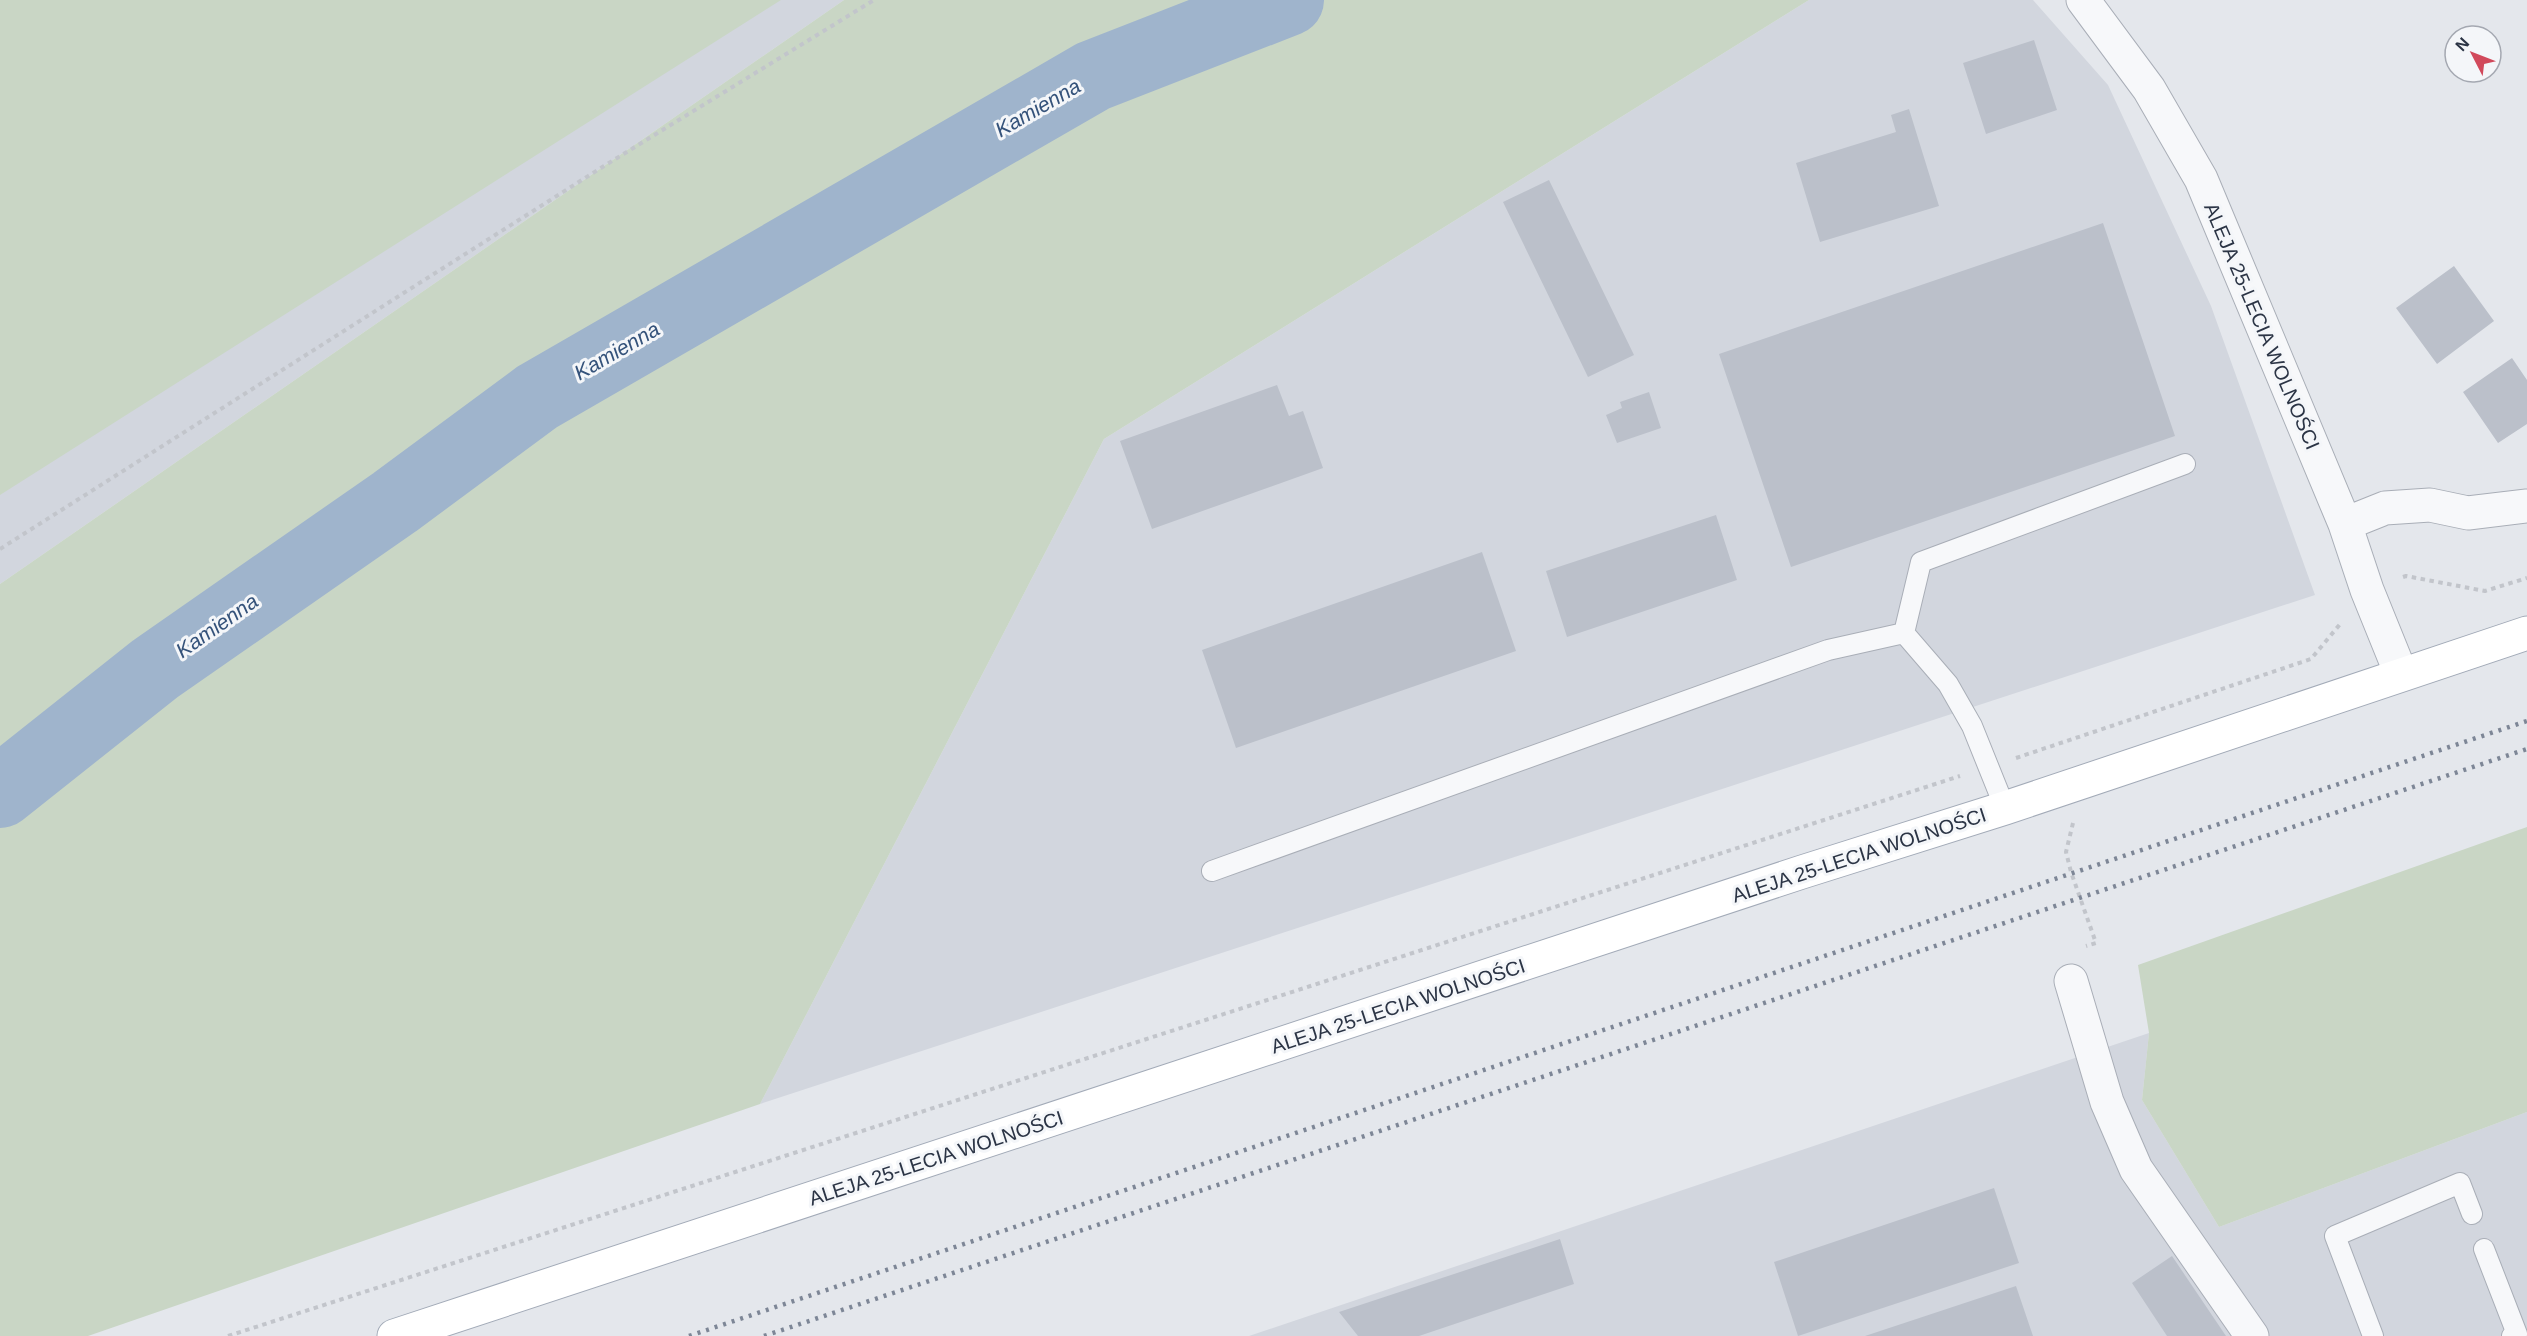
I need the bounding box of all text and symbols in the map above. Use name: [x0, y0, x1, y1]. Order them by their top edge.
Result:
north arrow: [2443, 24, 2503, 84]
text: N: [2452, 34, 2472, 54]
water label: Kamienna: [991, 74, 1084, 141]
street label: ALEJA 25-LECIA WOLNOŚCI: [2200, 199, 2325, 453]
water label: Kamienna: [570, 317, 663, 384]
water label: Kamienna: [171, 589, 262, 662]
street label: ALEJA 25-LECIA WOLNOŚCI: [1729, 803, 1989, 907]
street label: ALEJA 25-LECIA WOLNOŚCI: [1268, 954, 1528, 1058]
street label: ALEJA 25-LECIA WOLNOŚCI: [806, 1106, 1066, 1210]

